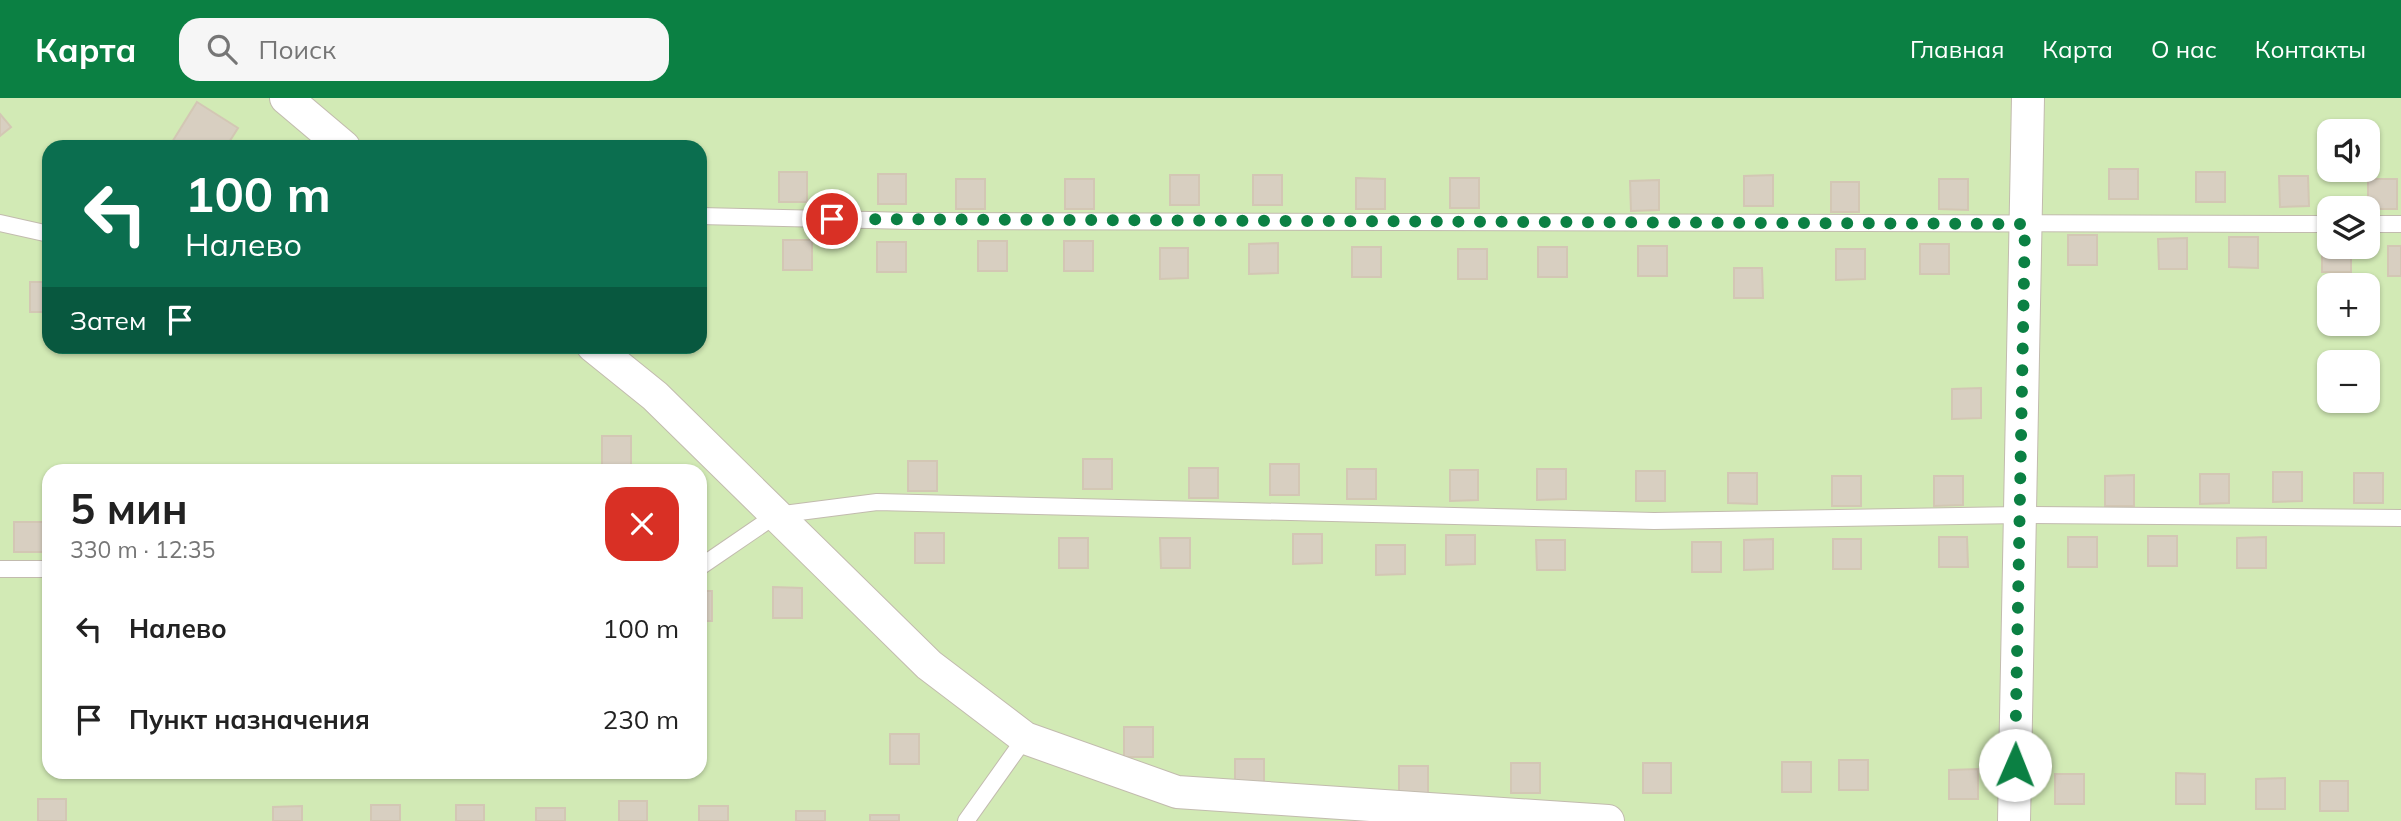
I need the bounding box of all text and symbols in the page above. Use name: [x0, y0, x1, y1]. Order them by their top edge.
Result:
search box: [179, 18, 669, 81]
text: Карта: [35, 29, 137, 70]
icon: search: [203, 30, 241, 68]
text: Поиск: [259, 33, 336, 66]
text: Главная: [1910, 34, 2004, 64]
text: Карта: [2042, 34, 2113, 64]
text: О нас: [2151, 34, 2217, 64]
text: Контакты: [2255, 34, 2366, 64]
map controls: [2317, 119, 2380, 413]
button: sound: [2317, 119, 2380, 182]
text: 100 m: [185, 163, 331, 224]
icon: left: [70, 168, 161, 259]
pin: [802, 189, 862, 249]
button: layers: [2317, 196, 2380, 259]
icon: arrive: [813, 200, 851, 238]
text: Налево: [185, 224, 302, 264]
button: +: [2317, 273, 2380, 336]
icon: arrive: [161, 301, 199, 339]
text: Затем: [70, 304, 147, 337]
button: −: [2317, 350, 2380, 413]
text: 5 мин: [70, 482, 188, 535]
button: close: [605, 487, 679, 561]
text: 330 m · 12:35: [70, 535, 215, 564]
icon: left: [70, 610, 108, 648]
text: Налево: [129, 612, 227, 645]
text: 100 m: [603, 612, 679, 645]
icon: arrive: [70, 701, 108, 739]
text: Пункт назначения: [129, 703, 370, 736]
text: 230 m: [603, 703, 679, 736]
position arrow: [1978, 728, 2052, 802]

